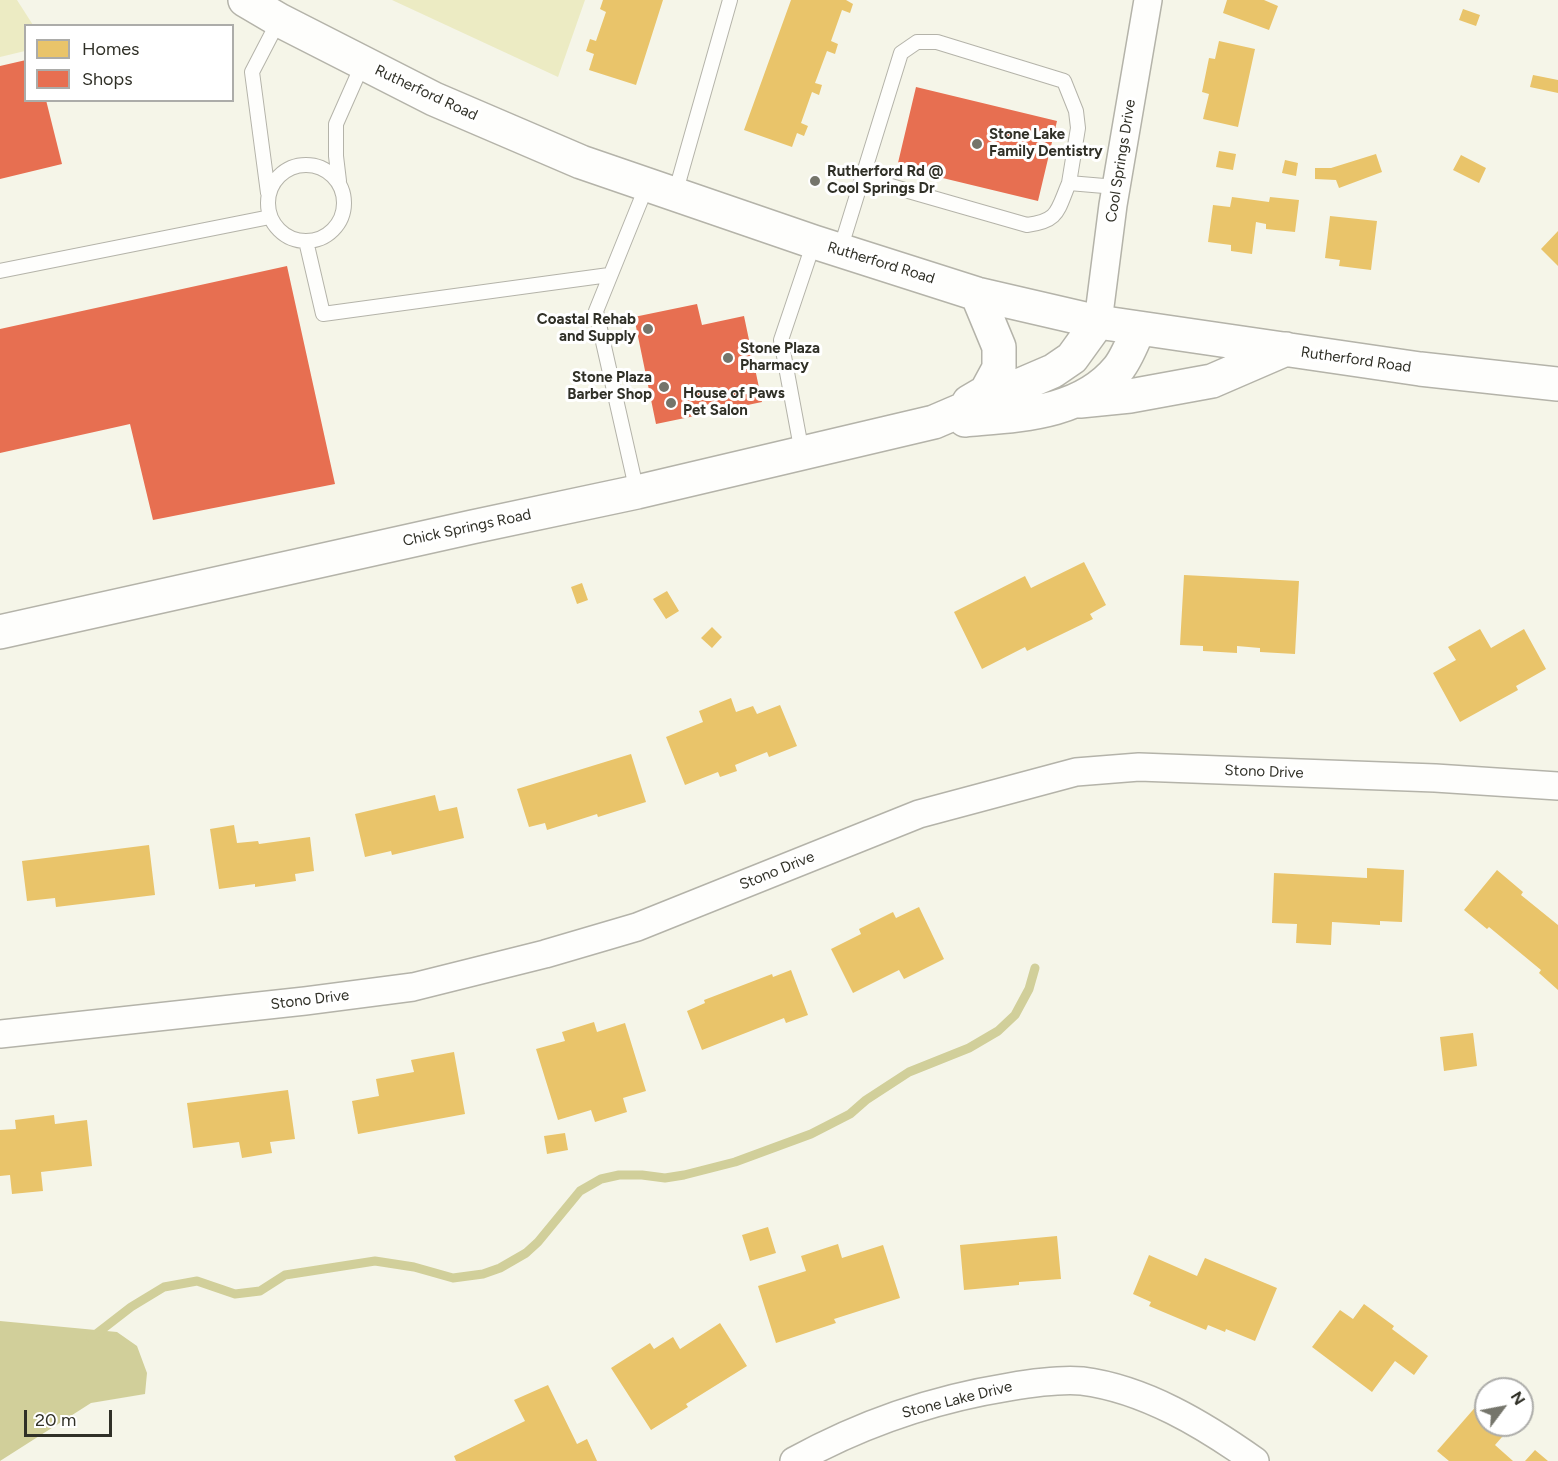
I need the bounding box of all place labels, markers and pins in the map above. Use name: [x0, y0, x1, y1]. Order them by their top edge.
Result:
place label: Stone Lake Family Dentistry: [989, 126, 1103, 161]
marker: Stone Lake Family Dentistry: [970, 137, 984, 151]
place label: Rutherford Rd @ Cool Springs Dr: [827, 163, 943, 198]
marker: Rutherford Rd @ Cool Springs Dr: [808, 174, 822, 188]
place label: Coastal Rehab and Supply: [537, 311, 636, 346]
marker: Coastal Rehab and Supply: [641, 322, 655, 336]
place label: Stone Plaza Pharmacy: [740, 340, 820, 375]
marker: Stone Plaza Pharmacy: [721, 351, 735, 365]
place label: Stone Plaza Barber Shop: [567, 369, 652, 404]
marker: Stone Plaza Barber Shop: [657, 380, 671, 394]
place label: House of Paws Pet Salon: [683, 385, 785, 420]
marker: House of Paws Pet Salon: [664, 396, 678, 410]

